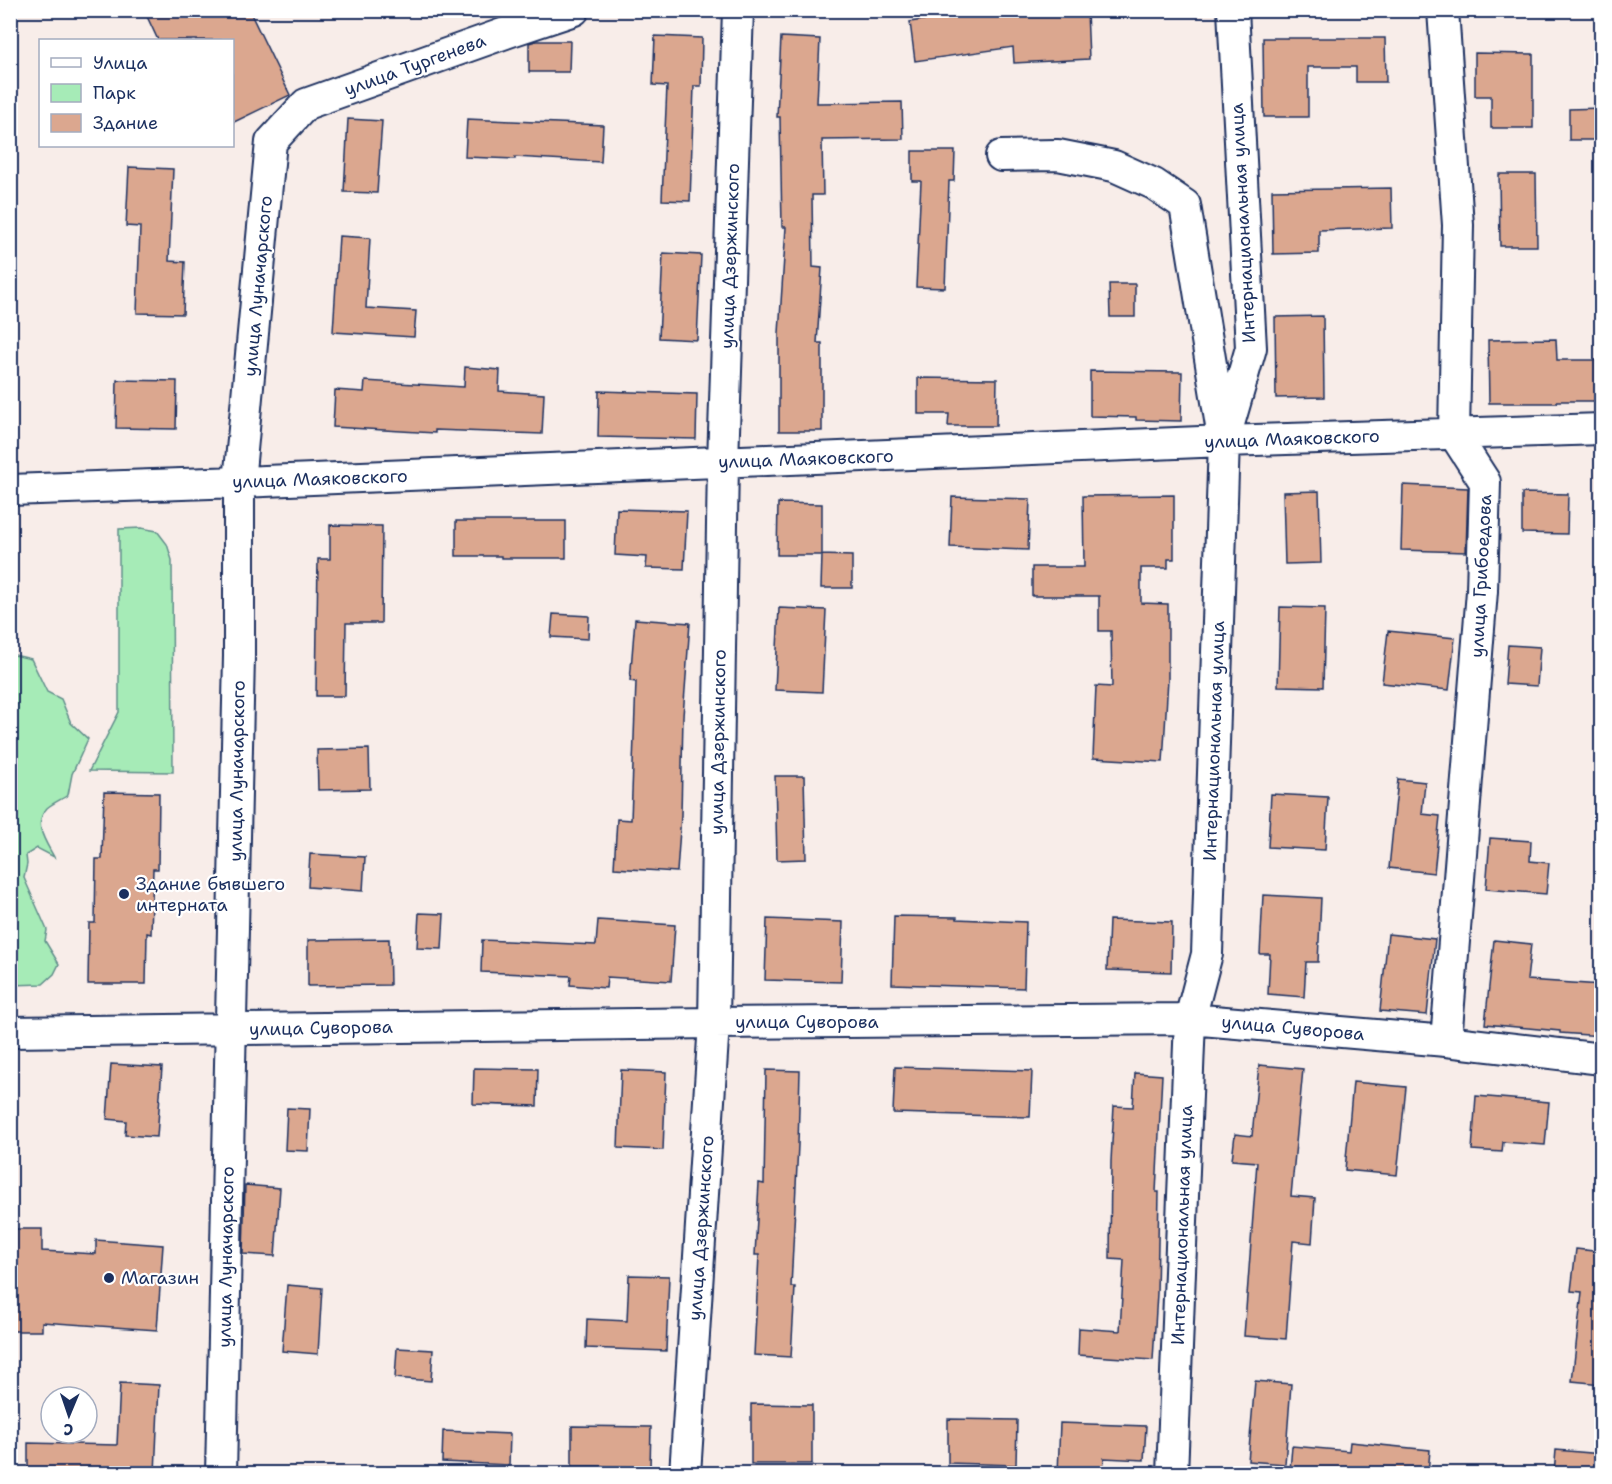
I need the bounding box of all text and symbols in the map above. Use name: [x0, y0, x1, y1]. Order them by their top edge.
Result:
street label: улица Тургенева: [341, 28, 489, 102]
legend: [39, 39, 234, 147]
text: Улица: [93, 51, 147, 75]
text: Парк: [93, 81, 136, 105]
street label: Интернациональная улица: [1225, 102, 1261, 344]
text: Здание: [93, 111, 158, 135]
street label: улица Дзержинского: [715, 163, 745, 349]
street label: улица Луначарского: [238, 195, 278, 377]
street label: улица Маяковского: [1204, 424, 1380, 454]
street label: улица Маяковского: [718, 444, 894, 474]
street label: улица Маяковского: [232, 464, 408, 494]
street label: улица Грибоедова: [1465, 494, 1497, 658]
street label: Интернациональная улица: [1198, 621, 1230, 861]
street label: улица Дзержинского: [704, 649, 732, 835]
street label: улица Луначарского: [223, 680, 251, 862]
place label: Здание бывшего интерната: [136, 872, 285, 917]
marker: Здание бывшего интерната: [117, 887, 131, 901]
street label: улица Суворова: [735, 1010, 879, 1034]
street label: улица Суворова: [1220, 1010, 1366, 1046]
street label: улица Суворова: [249, 1015, 393, 1041]
street label: Интернациональная улица: [1166, 1105, 1198, 1345]
street label: улица Дзержинского: [683, 1135, 719, 1321]
street label: улица Луначарского: [212, 1166, 240, 1348]
place label: Магазин: [121, 1266, 199, 1290]
marker: Магазин: [102, 1271, 116, 1285]
north arrow: [39, 1385, 99, 1445]
text: С: [63, 1419, 74, 1440]

